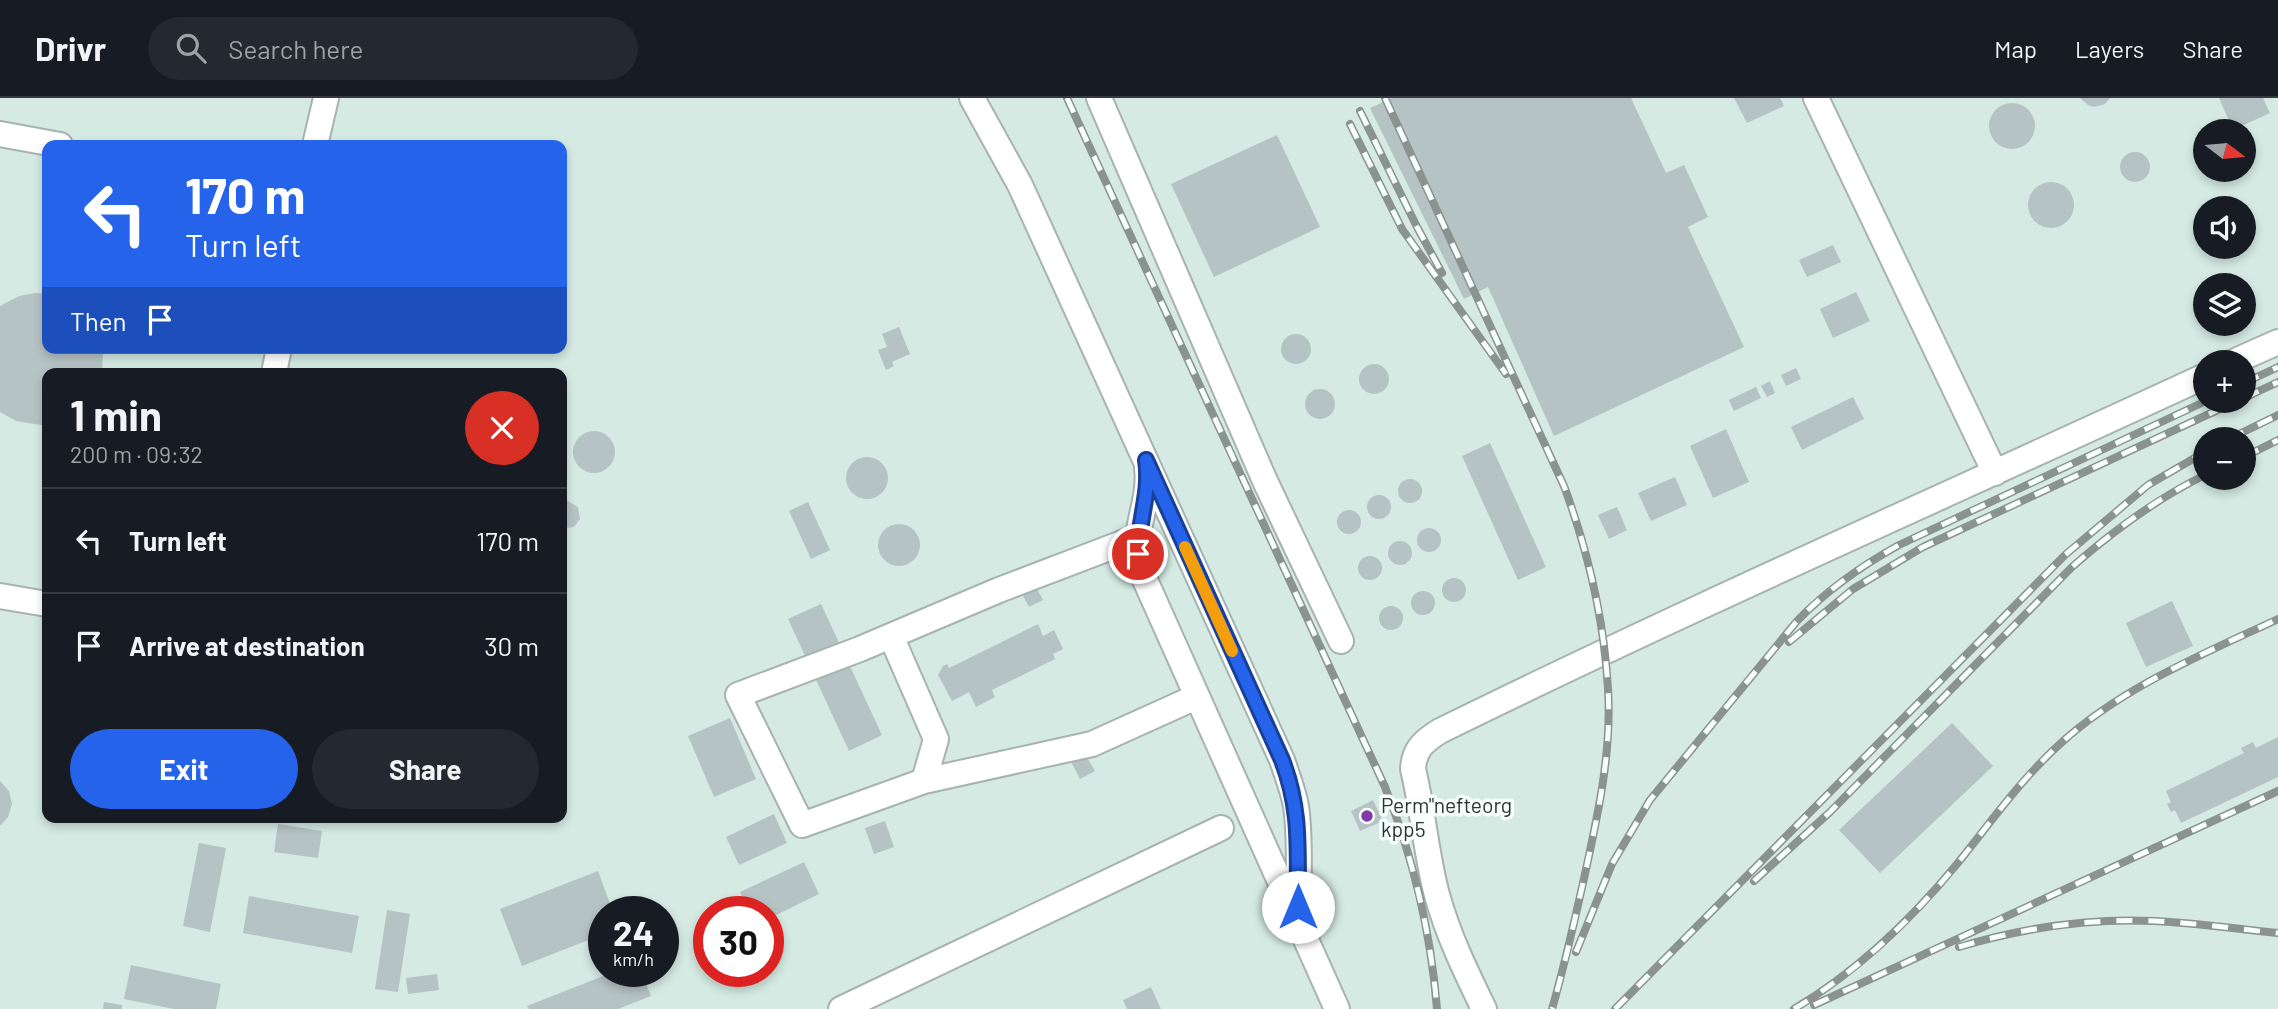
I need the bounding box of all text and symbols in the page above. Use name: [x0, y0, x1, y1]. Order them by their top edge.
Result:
search box: [148, 17, 638, 80]
text: Drivr: [35, 28, 106, 68]
icon: search: [172, 29, 210, 67]
text: Search here: [228, 33, 363, 64]
text: Map: [1994, 34, 2037, 63]
text: Layers: [2075, 34, 2144, 63]
text: Share: [2182, 34, 2243, 63]
north arrow: [2193, 119, 2256, 182]
map controls: [2193, 119, 2256, 490]
text: 170 m: [185, 165, 305, 224]
icon: left: [70, 168, 161, 259]
button: sound: [2193, 196, 2256, 259]
text: Turn left: [185, 225, 302, 263]
button: layers: [2193, 273, 2256, 336]
icon: arrive: [141, 301, 179, 339]
text: Then: [70, 305, 127, 336]
button: +: [2193, 350, 2256, 413]
text: 1 min: [70, 389, 162, 439]
button: close: [465, 391, 539, 465]
button: −: [2193, 427, 2256, 490]
text: 200 m · 09:32: [70, 440, 203, 468]
icon: left: [70, 522, 108, 560]
pin: [1108, 524, 1168, 584]
text: Turn left: [129, 525, 227, 556]
text: 170 m: [476, 525, 539, 556]
icon: arrive: [1119, 535, 1157, 573]
icon: arrive: [70, 627, 108, 665]
text: Arrive at destination: [129, 630, 365, 661]
text: 30 m: [484, 630, 539, 661]
button: Exit: [70, 729, 298, 809]
button: Share: [312, 729, 539, 809]
place label: Perm"nefteorg kpp5: [1381, 792, 1512, 841]
marker: Perm"nefteorg kpp5: [1359, 808, 1375, 824]
position arrow: [1261, 870, 1335, 944]
speed limit sign: 30: [693, 896, 784, 987]
text: 24: [613, 911, 654, 953]
text: km/h: [613, 948, 654, 970]

